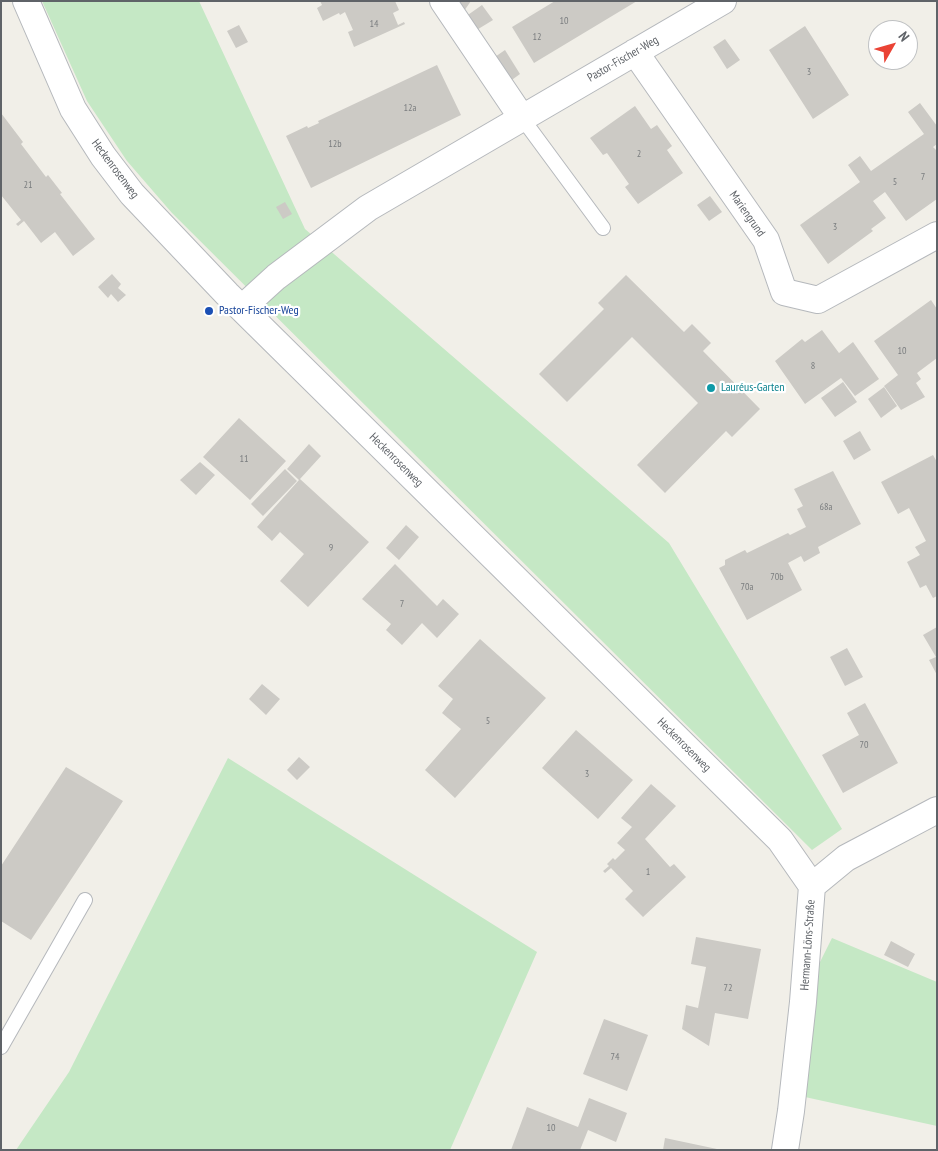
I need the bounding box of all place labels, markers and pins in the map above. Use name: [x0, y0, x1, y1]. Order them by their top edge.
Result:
place label: Pastor-Fischer-Weg: [219, 304, 299, 318]
marker: Pastor-Fischer-Weg: [203, 305, 215, 317]
place label: Lauréus-Garten: [721, 381, 785, 395]
marker: Lauréus-Garten: [705, 382, 717, 394]

